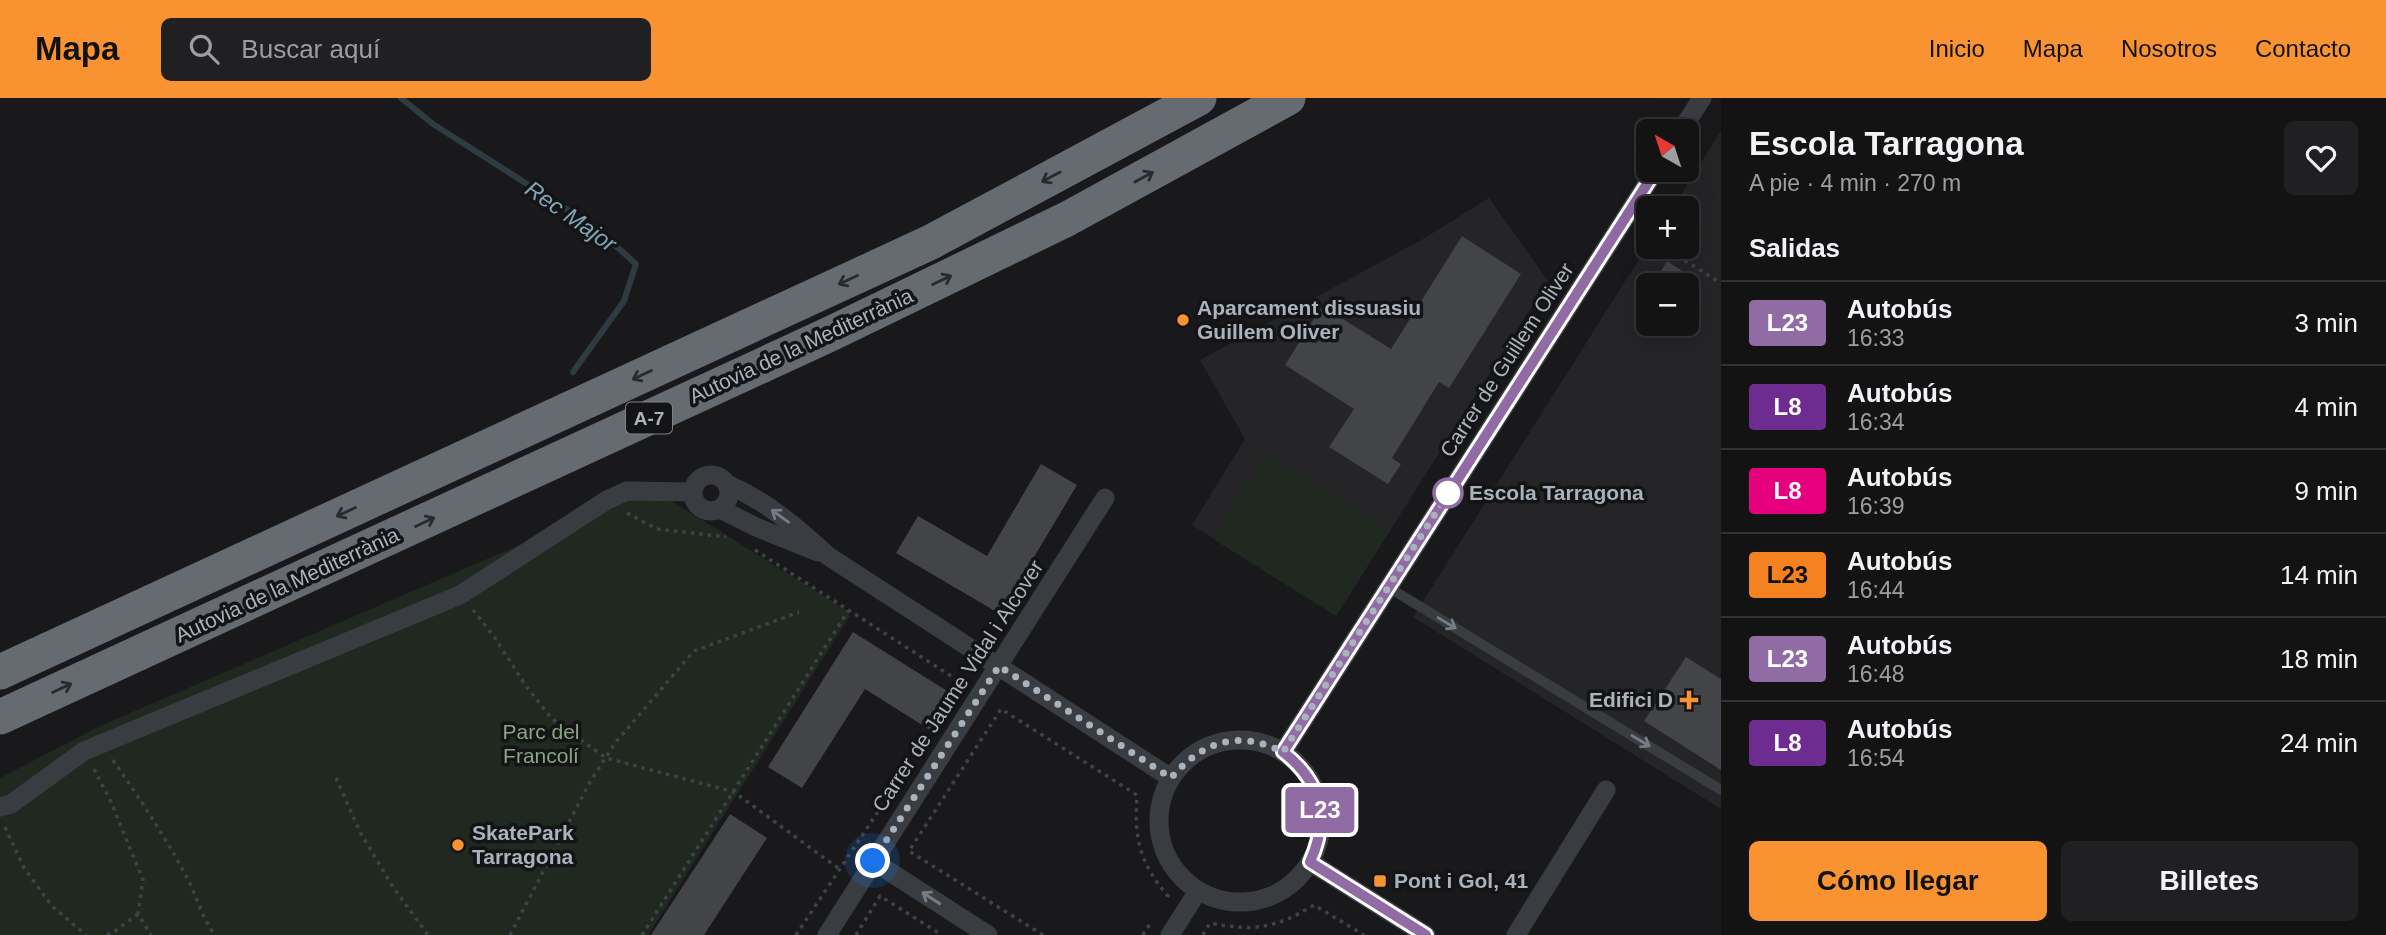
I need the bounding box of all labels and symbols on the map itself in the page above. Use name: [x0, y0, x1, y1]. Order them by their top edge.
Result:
north arrow: [1636, 119, 1699, 182]
one-way arrow: [1133, 170, 1154, 183]
one-way arrow: [1041, 171, 1062, 184]
water label: Rec Major: [521, 175, 622, 257]
street label: Carrer de Guillem Oliver: [1435, 259, 1578, 461]
one-way arrow: [931, 273, 952, 286]
one-way arrow: [838, 274, 859, 287]
street label: Autovia de la Mediterrània: [685, 283, 916, 408]
place label: Aparcament dissuasiu Guillem Oliver: [1197, 296, 1421, 343]
marker: Aparcament dissuasiu Guillem Oliver: [1175, 312, 1191, 328]
one-way arrow: [632, 369, 653, 382]
road number: A-7: [626, 402, 672, 434]
marker: Escola Tarragona: [1433, 478, 1463, 508]
place label: Escola Tarragona: [1469, 481, 1644, 504]
one-way arrow: [336, 506, 357, 519]
one-way arrow: [771, 509, 790, 523]
one-way arrow: [414, 514, 435, 527]
street label: Autovia de la Mediterrània: [171, 522, 402, 647]
street label: Carrer de Jaume Vidal i Alcover: [868, 556, 1048, 816]
one-way arrow: [1436, 616, 1456, 630]
one-way arrow: [51, 681, 72, 694]
place label: Edifici D: [1589, 688, 1673, 711]
marker: Edifici D: [1679, 690, 1699, 710]
park label: Parc del Francolí: [502, 720, 580, 767]
one-way arrow: [1630, 735, 1650, 749]
line badge: L23: [1280, 787, 1360, 833]
place label: SkatePark Tarragona: [472, 821, 574, 868]
marker: SkatePark Tarragona: [450, 837, 466, 853]
your location: [855, 843, 890, 878]
place label: Pont i Gol, 41: [1394, 869, 1529, 892]
marker: Pont i Gol, 41: [1372, 873, 1388, 889]
one-way arrow: [922, 891, 941, 905]

